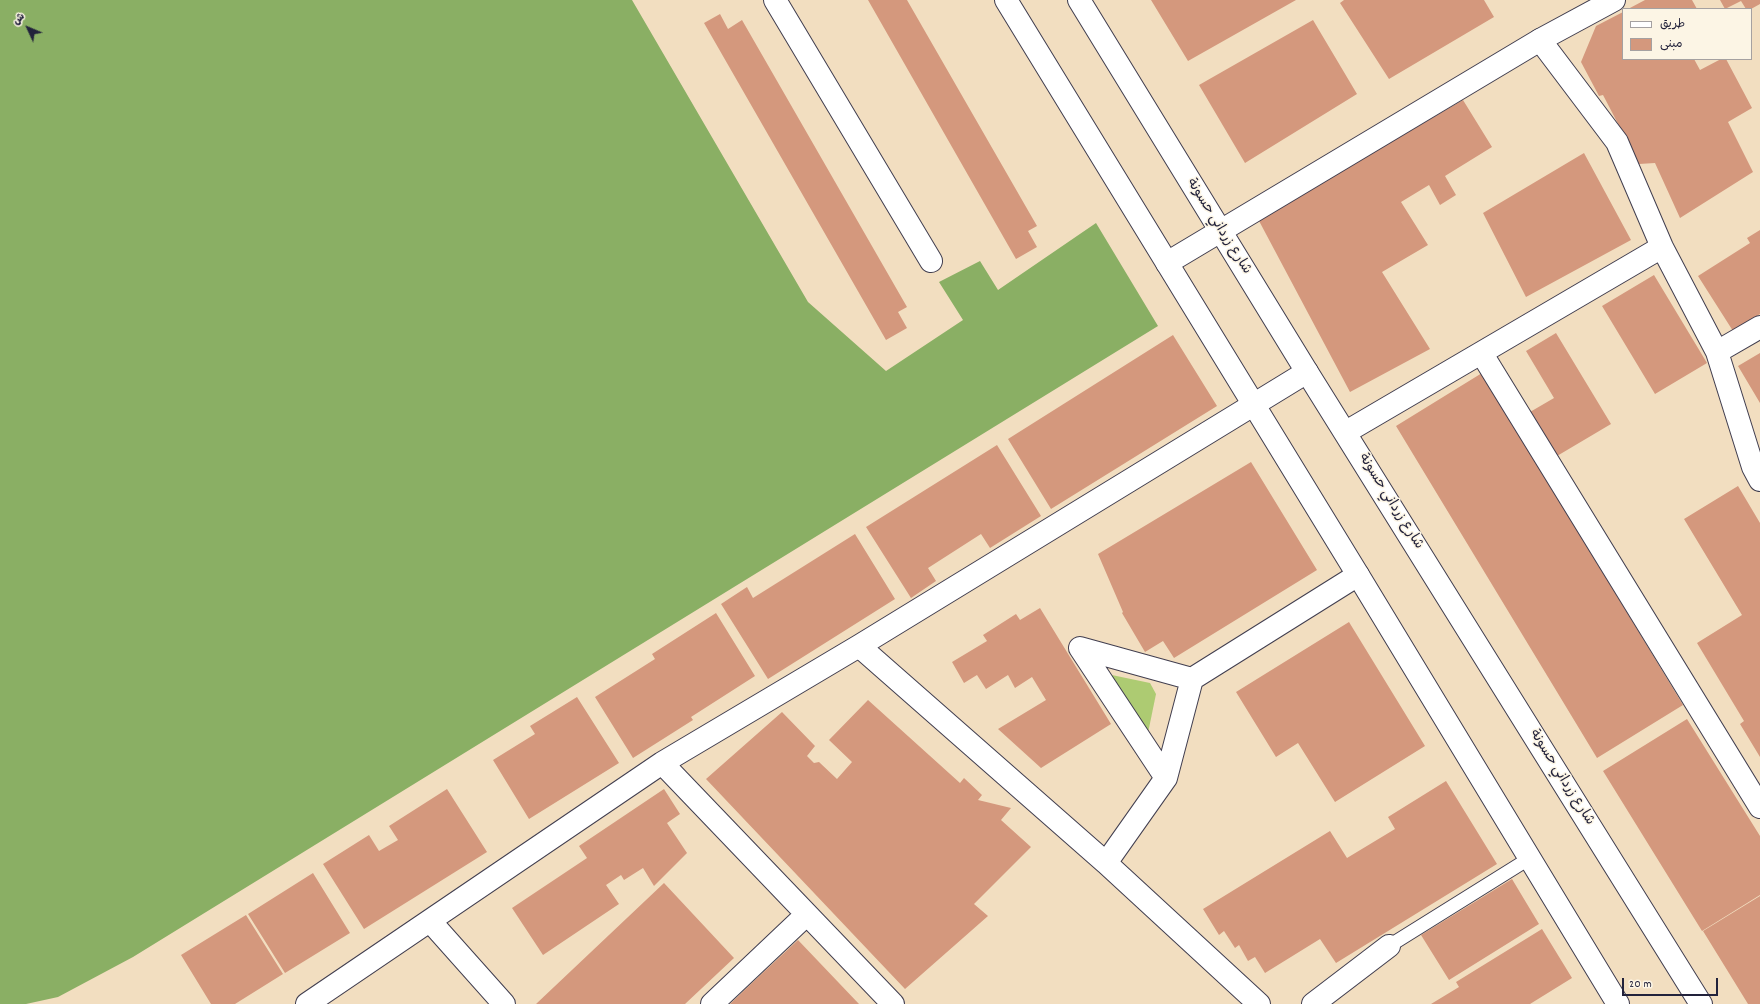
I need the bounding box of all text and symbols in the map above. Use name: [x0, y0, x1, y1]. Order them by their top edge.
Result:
north arrow: [8, 8, 48, 48]
legend: [1622, 8, 1752, 60]
text: ش: [9, 10, 29, 30]
text: طريق: [1660, 16, 1685, 33]
text: مبنى: [1660, 36, 1683, 53]
street label: شارع زرداني حسونة: [1182, 176, 1254, 278]
street label: شارع زرداني حسونة: [1354, 451, 1426, 553]
street label: شارع زرداني حسونة: [1525, 727, 1597, 829]
scale bar: [1624, 970, 1720, 996]
text: 20 m: [1629, 976, 1652, 993]

